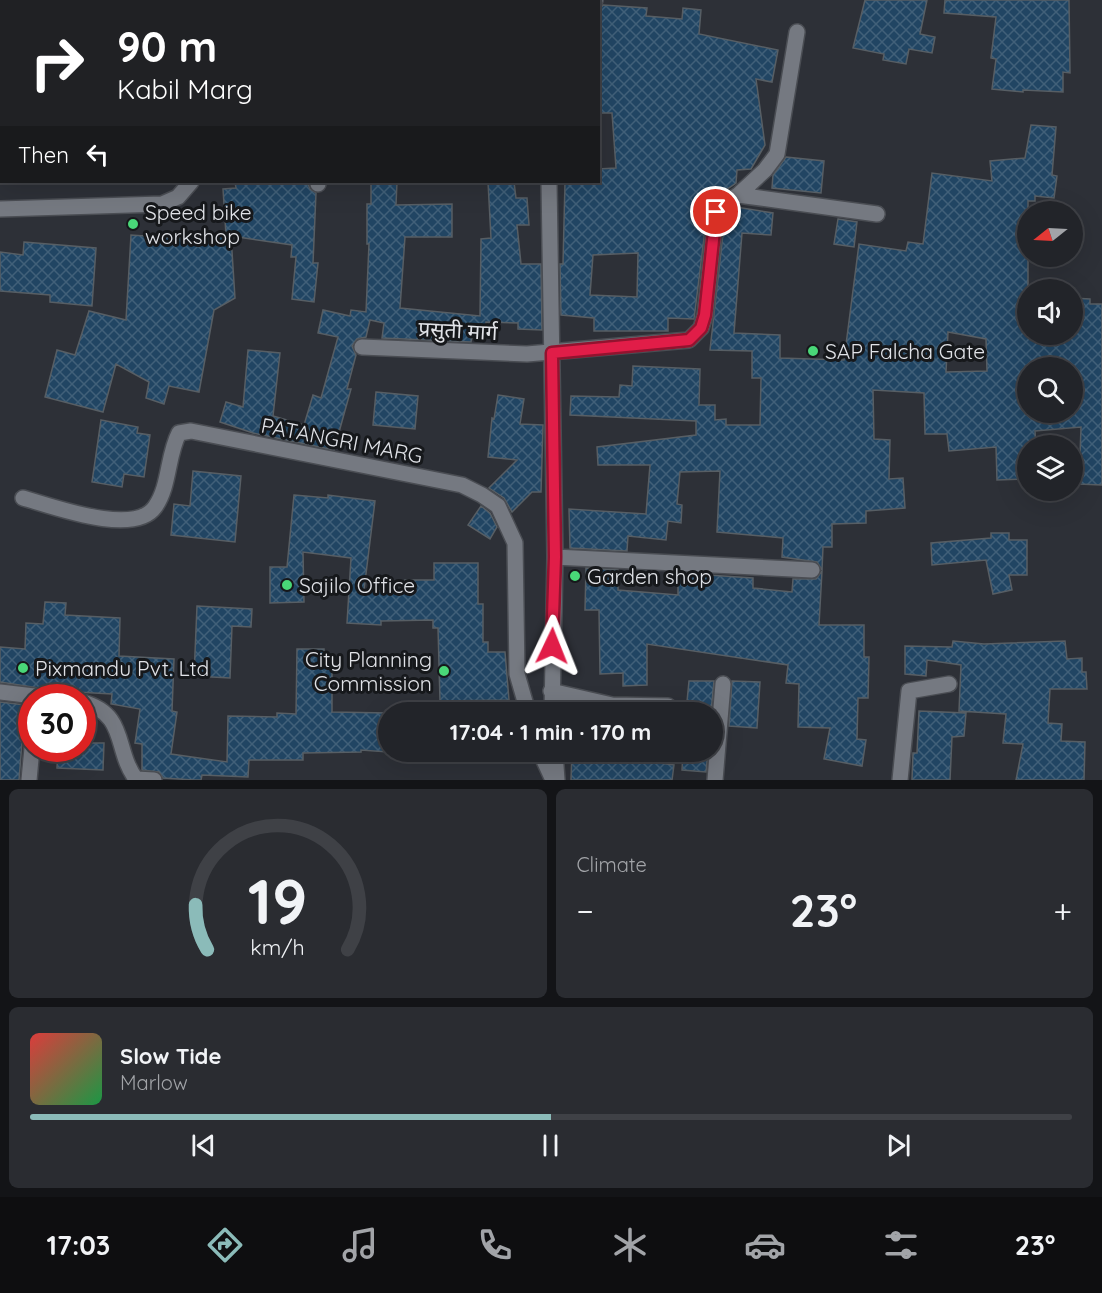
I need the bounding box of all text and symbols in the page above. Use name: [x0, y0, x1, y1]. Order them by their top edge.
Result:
text: 90 m: [117, 20, 217, 73]
icon: right: [18, 24, 96, 102]
text: Kabil Marg: [117, 72, 253, 106]
icon: left: [81, 138, 114, 171]
text: Then: [18, 141, 69, 169]
pin: [690, 186, 741, 237]
icon: arrive: [699, 195, 732, 228]
place label: Speed bike workshop: [145, 199, 252, 249]
north arrow: [1017, 201, 1083, 267]
map controls: [1017, 201, 1083, 501]
marker: Speed bike workshop: [126, 217, 140, 231]
button: sound: [1017, 279, 1083, 345]
street label: प्रसुती मार्ग: [418, 315, 499, 346]
place label: SAP Falcha Gate: [825, 338, 985, 364]
marker: SAP Falcha Gate: [806, 344, 820, 358]
button: search: [1017, 357, 1083, 423]
street label: PATANGRI MARG: [259, 412, 425, 468]
button: layers: [1017, 435, 1083, 501]
place label: Garden shop: [587, 563, 712, 589]
marker: Garden shop: [568, 569, 582, 583]
place label: Sajilo Office: [299, 572, 415, 598]
marker: Sajilo Office: [280, 578, 294, 592]
position arrow: [520, 614, 584, 678]
place label: City Planning Commission: [305, 646, 432, 696]
place label: Pixmandu Pvt. Ltd: [35, 655, 209, 681]
marker: Pixmandu Pvt. Ltd: [16, 661, 30, 675]
marker: City Planning Commission: [437, 664, 451, 678]
speed limit sign: 30: [18, 684, 96, 762]
text: 17:04 · 1 min · 170 m: [450, 718, 651, 746]
text: Climate: [577, 852, 647, 877]
text: 19: [248, 862, 308, 940]
text: 23°: [790, 882, 857, 938]
text: −: [577, 890, 594, 931]
text: +: [1053, 890, 1072, 931]
text: km/h: [251, 935, 305, 961]
text: Slow Tide: [120, 1042, 221, 1070]
text: Marlow: [120, 1070, 188, 1095]
icon: previous: [187, 1129, 220, 1162]
icon: pause: [534, 1129, 567, 1162]
icon: next: [882, 1129, 915, 1162]
icon: directions: [204, 1224, 246, 1266]
icon: music: [339, 1224, 381, 1266]
icon: phone: [474, 1224, 516, 1266]
icon: climate: [609, 1224, 651, 1266]
icon: car: [744, 1224, 786, 1266]
icon: filters: [880, 1224, 922, 1266]
text: 17:03: [47, 1228, 110, 1262]
text: 23°: [1015, 1228, 1055, 1262]

